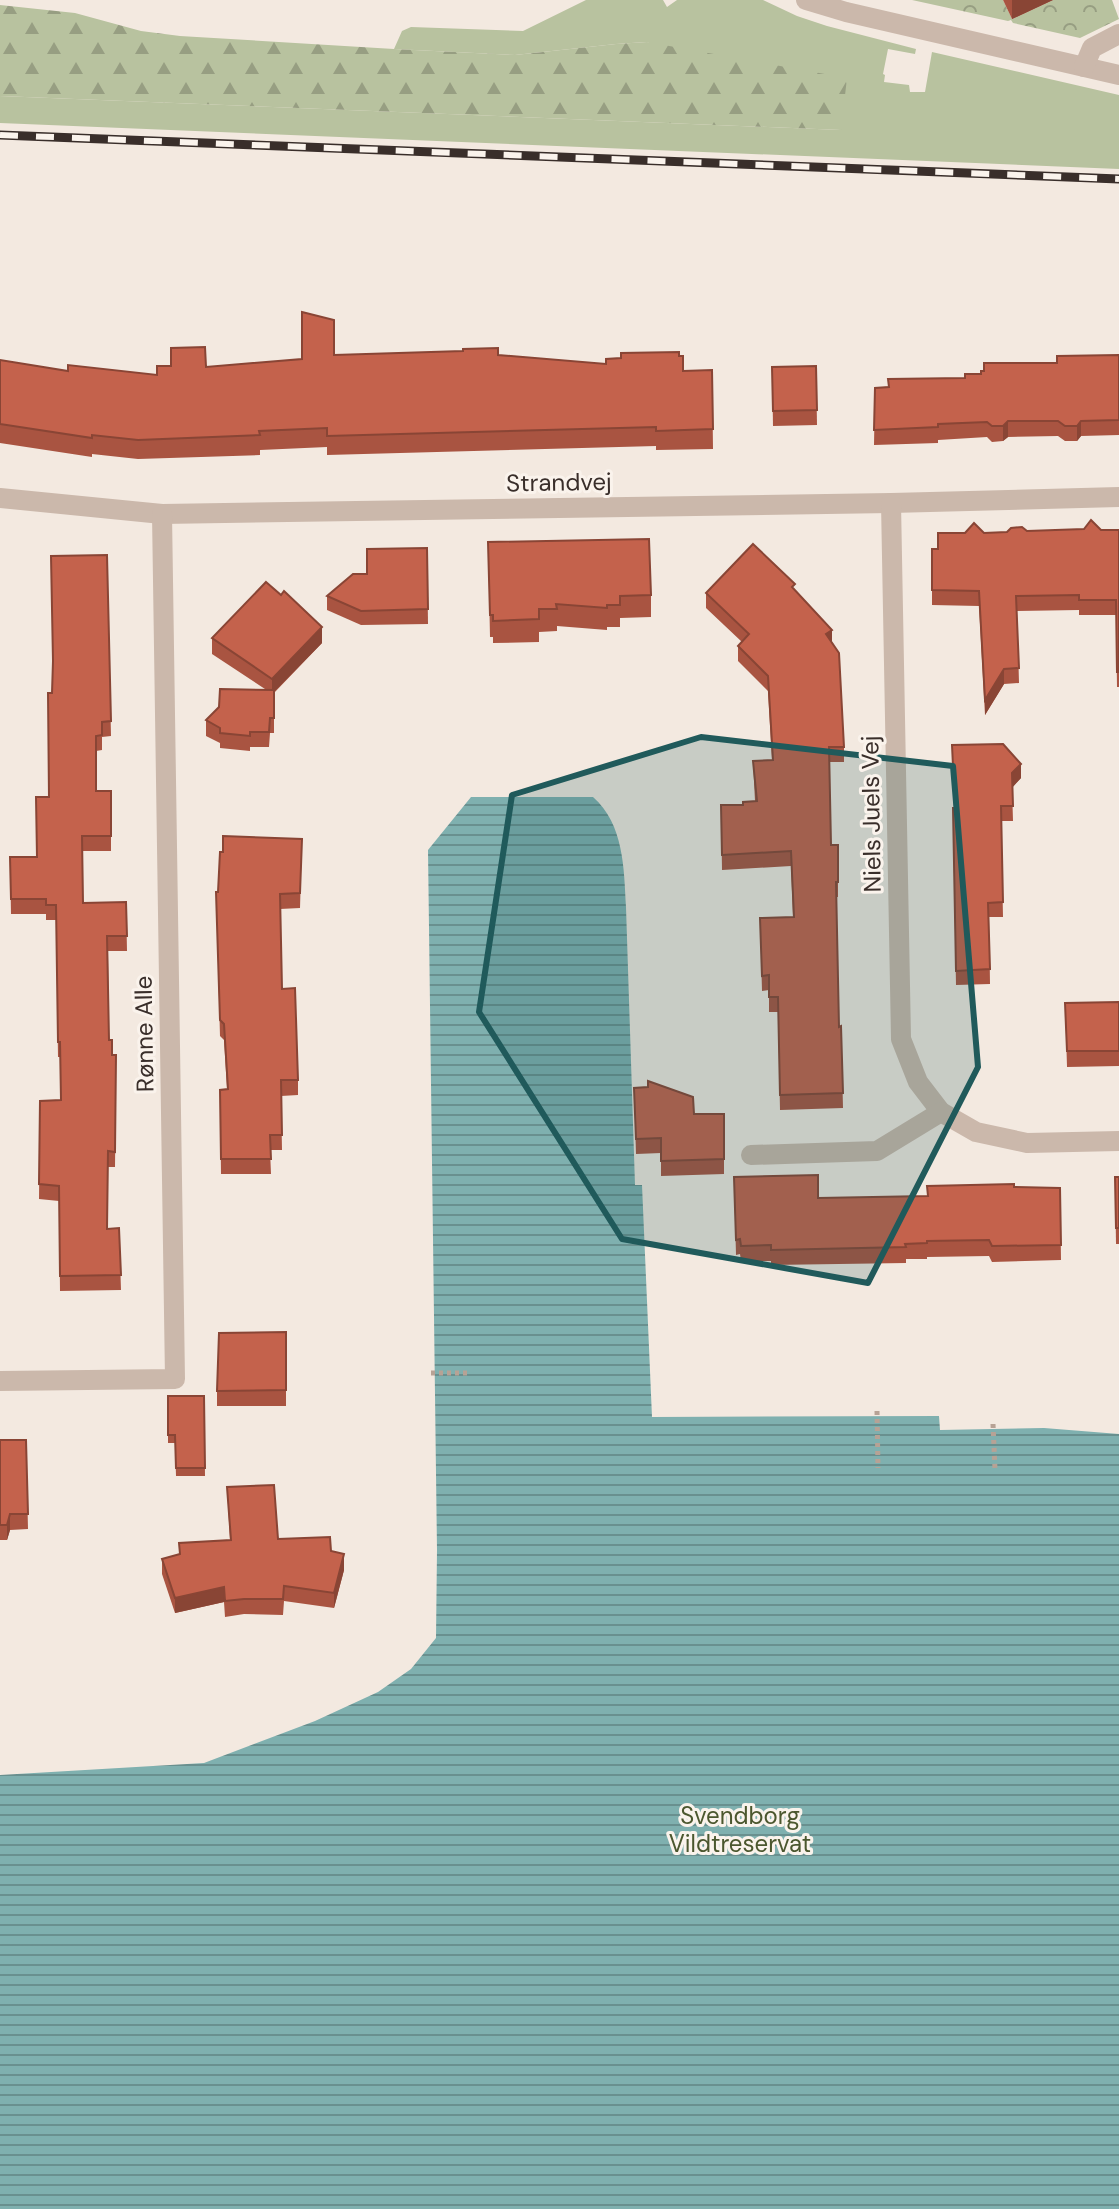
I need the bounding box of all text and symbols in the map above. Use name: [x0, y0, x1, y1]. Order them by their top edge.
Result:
street label: Strandvej: [506, 466, 612, 498]
street label: Niels Juels Vej: [854, 735, 888, 893]
street label: Rønne Alle: [127, 976, 161, 1092]
park label: Svendborg Vildtreservat: [669, 1800, 811, 1859]

